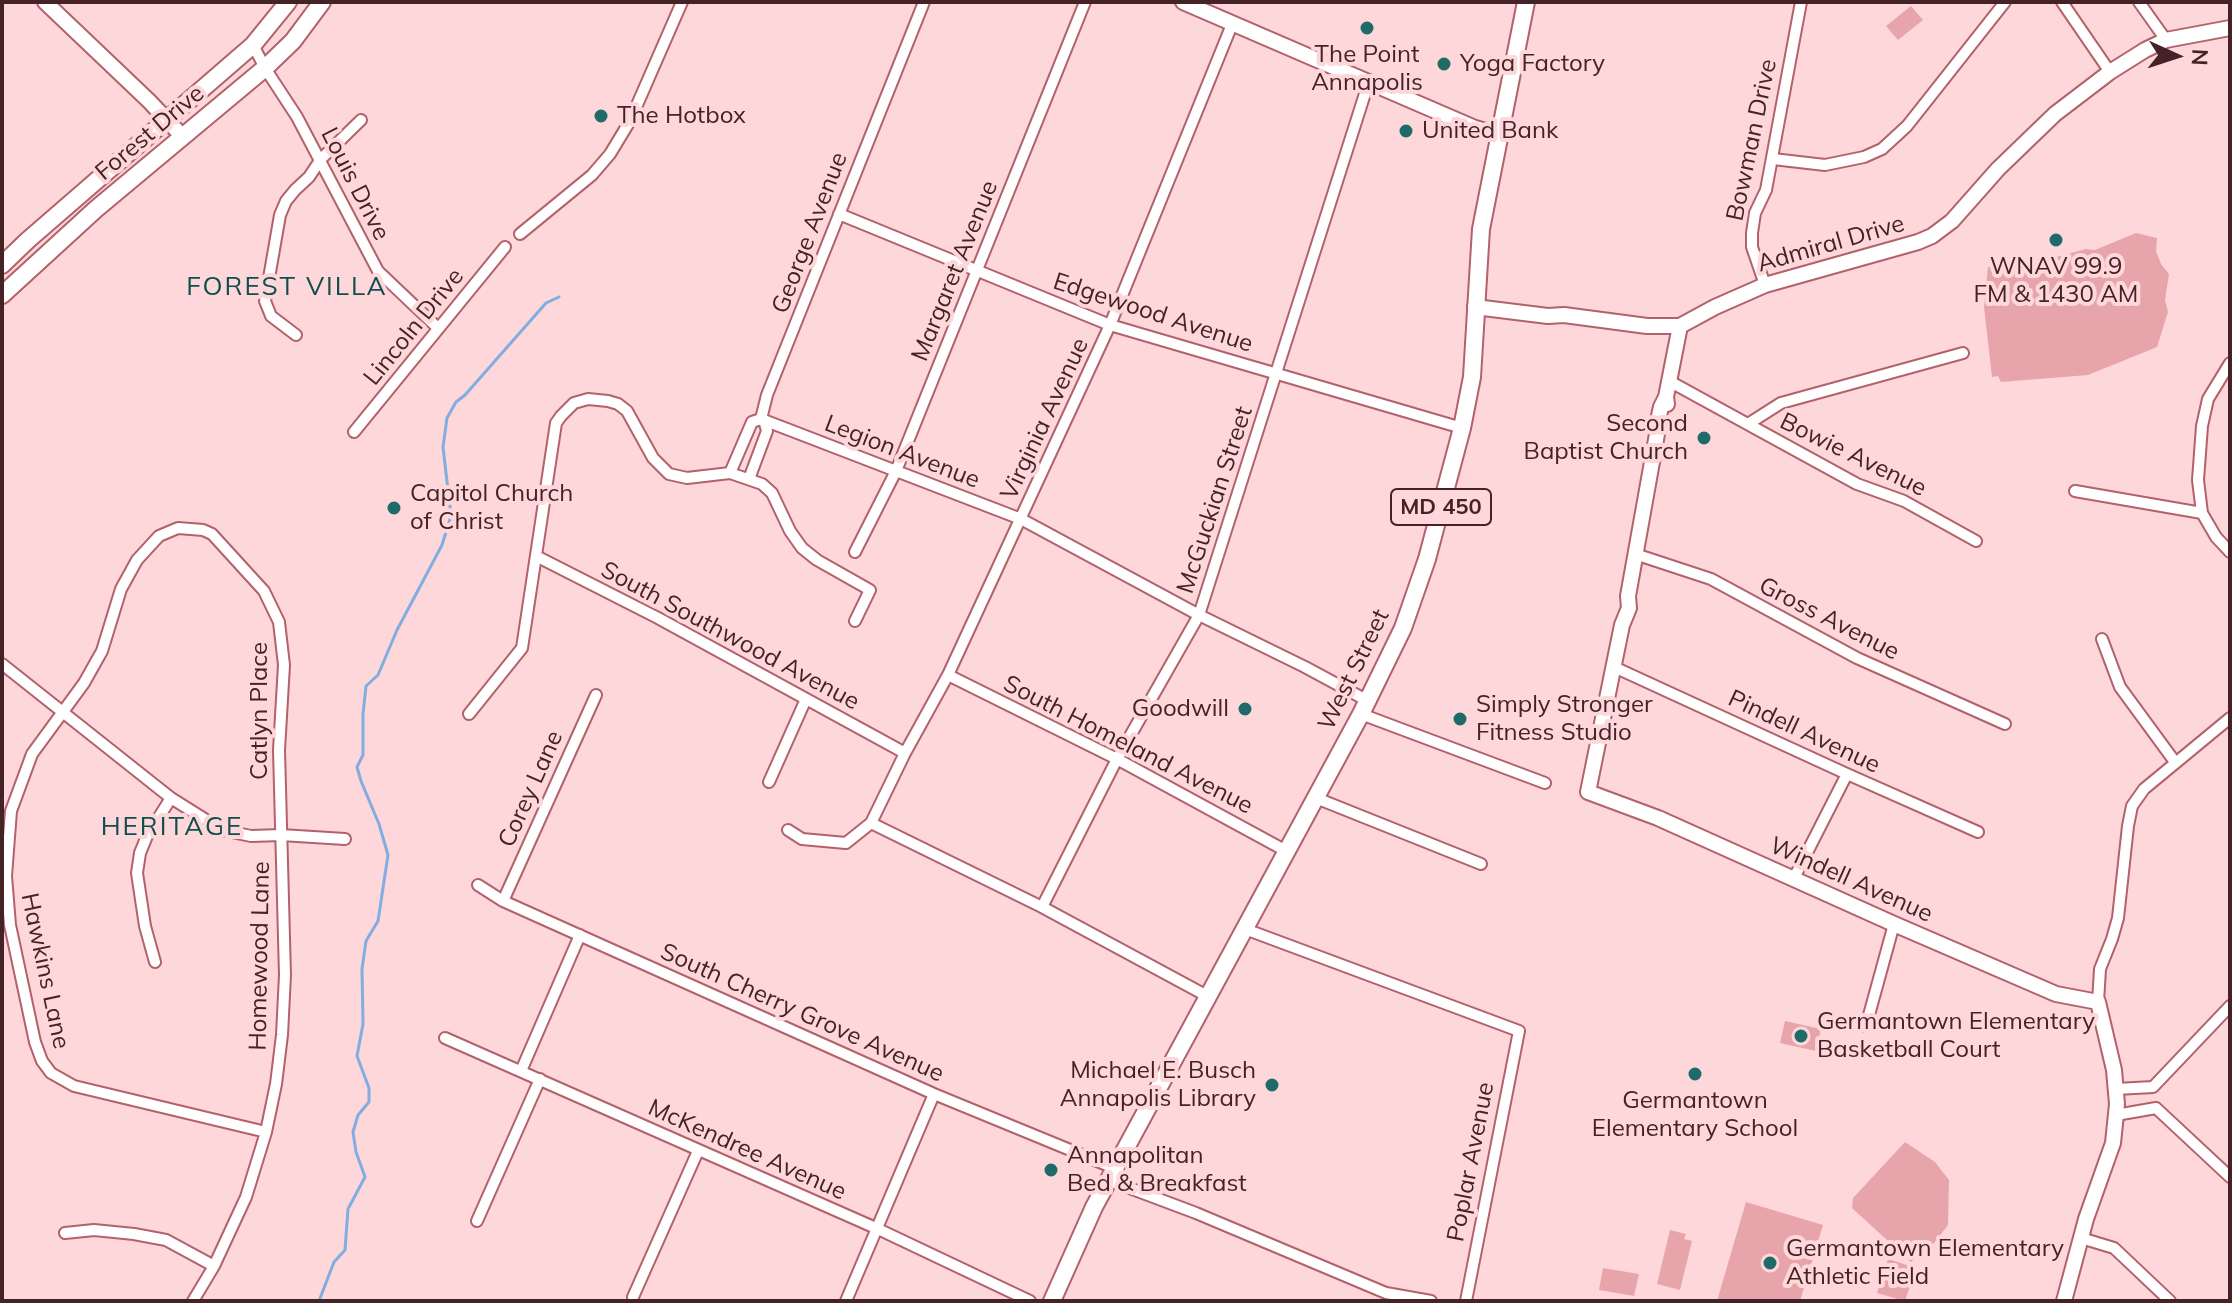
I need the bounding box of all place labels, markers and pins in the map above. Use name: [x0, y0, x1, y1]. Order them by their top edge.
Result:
marker: The Point Annapolis: [1358, 19, 1376, 37]
place label: The Point Annapolis: [1311, 41, 1423, 97]
place label: Yoga Factory: [1460, 50, 1605, 78]
marker: Yoga Factory: [1435, 55, 1453, 73]
place label: The Hotbox: [617, 102, 746, 130]
marker: The Hotbox: [592, 107, 610, 125]
place label: United Bank: [1422, 117, 1558, 145]
marker: United Bank: [1397, 122, 1415, 140]
marker: WNAV 99.9 FM & 1430 AM: [2047, 231, 2065, 249]
place label: WNAV 99.9 FM & 1430 AM: [1974, 253, 2138, 309]
place label: Second Baptist Church: [1524, 410, 1688, 466]
marker: Second Baptist Church: [1695, 429, 1713, 447]
place label: Capitol Church of Christ: [410, 480, 573, 536]
marker: Capitol Church of Christ: [385, 499, 403, 517]
place label: Simply Stronger Fitness Studio: [1476, 691, 1653, 747]
place label: Goodwill: [1132, 695, 1229, 723]
marker: Goodwill: [1236, 700, 1254, 718]
marker: Simply Stronger Fitness Studio: [1451, 710, 1469, 728]
place label: Germantown Elementary Basketball Court: [1817, 1008, 2095, 1064]
marker: Germantown Elementary Basketball Court: [1792, 1027, 1810, 1045]
place label: Michael E. Busch Annapolis Library: [1060, 1057, 1256, 1113]
marker: Germantown Elementary School: [1686, 1065, 1704, 1083]
marker: Michael E. Busch Annapolis Library: [1263, 1076, 1281, 1094]
place label: Germantown Elementary School: [1592, 1087, 1798, 1143]
place label: Annapolitan Bed & Breakfast: [1067, 1142, 1247, 1198]
marker: Annapolitan Bed & Breakfast: [1042, 1161, 1060, 1179]
place label: Germantown Elementary Athletic Field: [1786, 1235, 2064, 1291]
marker: Germantown Elementary Athletic Field: [1761, 1254, 1779, 1272]

